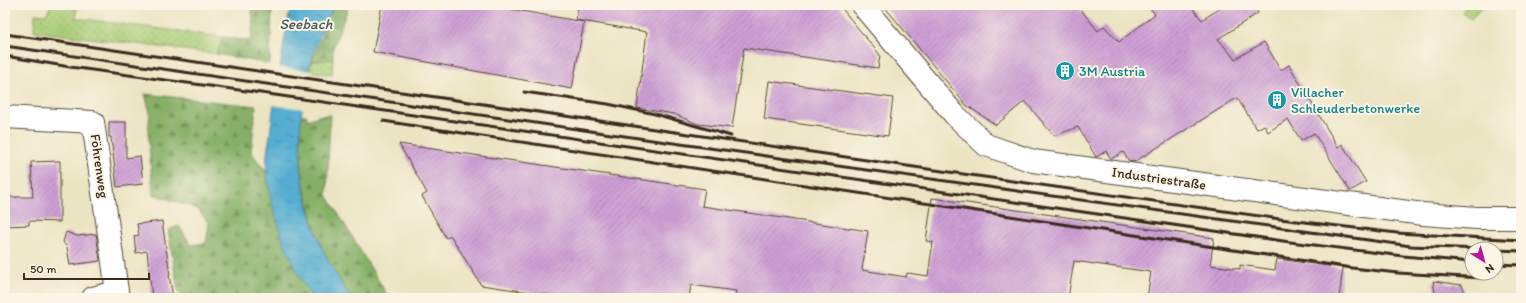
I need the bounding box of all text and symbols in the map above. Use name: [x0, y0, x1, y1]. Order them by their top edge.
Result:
water label: Seebach: [279, 15, 333, 33]
building icon: 3M Austria: [1054, 60, 1076, 82]
place label: 3M Austria: [1079, 63, 1146, 80]
place label: Villacher Schleuderbetonwerke: [1291, 84, 1420, 117]
building icon: Villacher Schleuderbetonwerke: [1266, 89, 1288, 111]
street label: Föhrenweg: [87, 133, 113, 200]
street label: Industriestraße: [1111, 163, 1207, 194]
north arrow: [1464, 241, 1504, 281]
scale bar: [24, 255, 149, 281]
text: N: [1483, 261, 1497, 276]
text: 50 m: [30, 262, 56, 276]

